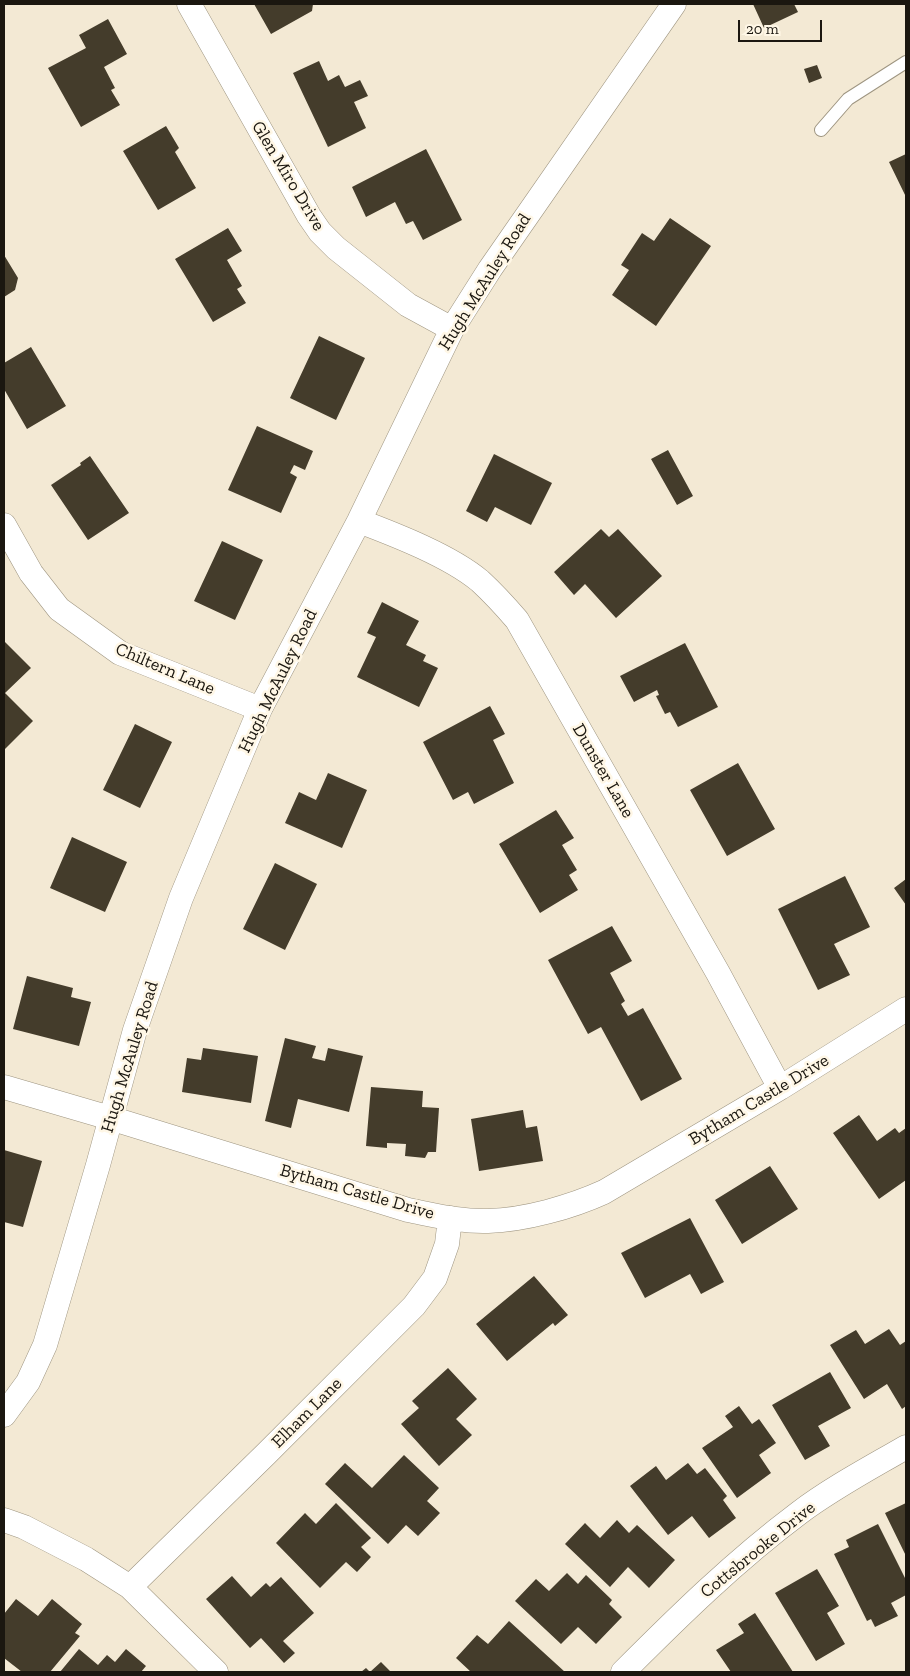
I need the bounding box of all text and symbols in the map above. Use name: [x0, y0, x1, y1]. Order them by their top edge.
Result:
scale bar: [740, 10, 824, 42]
text: 20 m: [746, 20, 779, 38]
street label: Glen Miro Drive: [247, 117, 329, 235]
street label: Hugh McAuley Road: [434, 210, 536, 354]
street label: Hugh McAuley Road: [234, 606, 322, 756]
street label: Chiltern Lane: [112, 638, 218, 700]
street label: Dunster Lane: [567, 720, 639, 822]
street label: Hugh McAuley Road: [97, 979, 163, 1135]
street label: Bytham Castle Drive: [685, 1050, 833, 1150]
street label: Bytham Castle Drive: [277, 1160, 437, 1224]
street label: Elham Lane: [267, 1373, 347, 1453]
street label: Cottsbrooke Drive: [696, 1497, 820, 1603]

